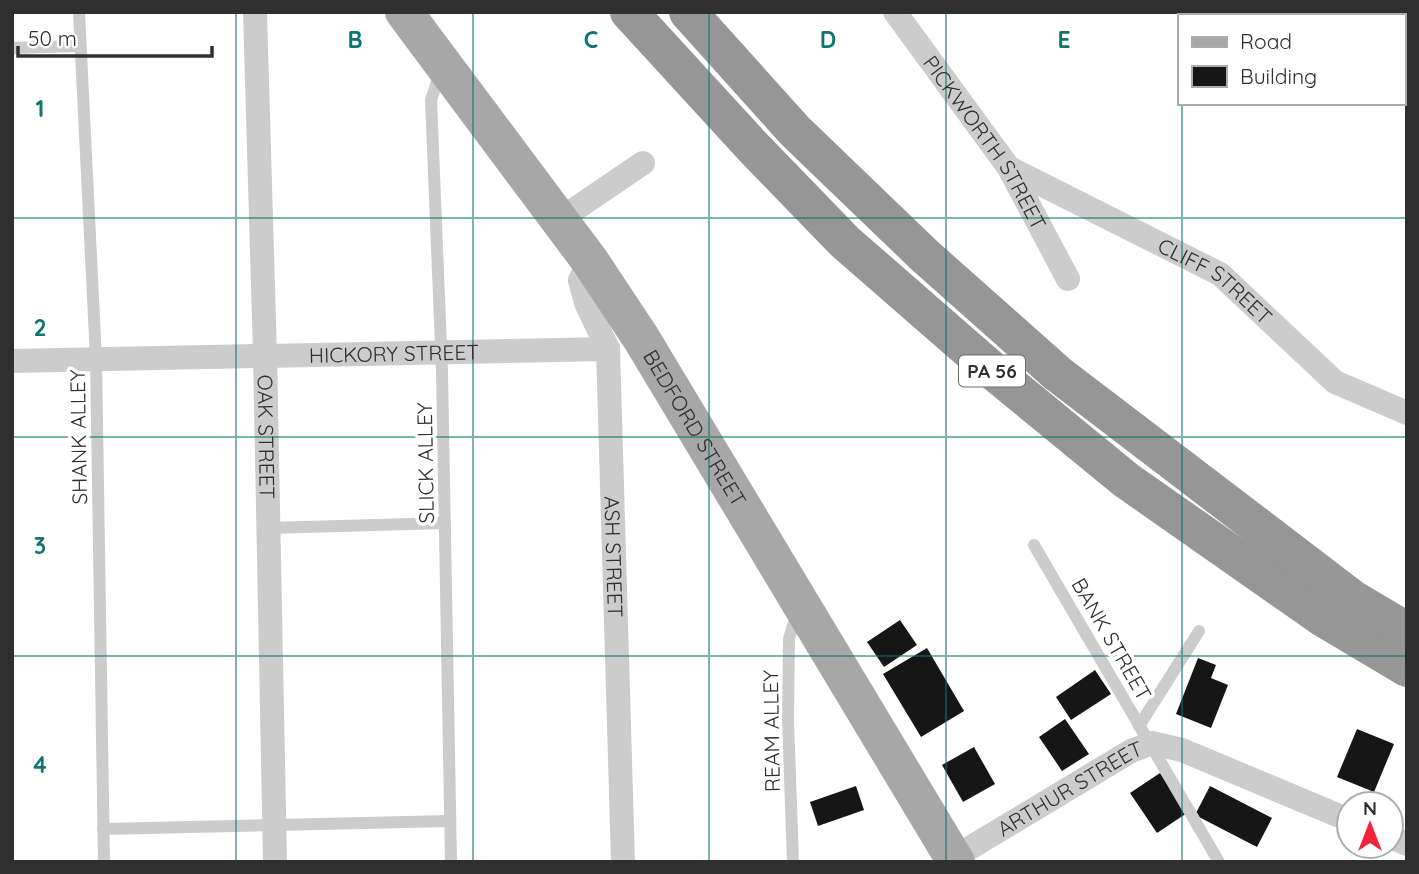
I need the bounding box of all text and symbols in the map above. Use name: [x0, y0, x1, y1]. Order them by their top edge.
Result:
scale bar: [18, 14, 212, 58]
legend: [1178, 14, 1405, 105]
text: 50 m: [28, 25, 77, 51]
text: B: [347, 25, 363, 54]
text: C: [584, 25, 598, 54]
text: D: [820, 25, 836, 54]
text: E: [1057, 25, 1071, 54]
text: Road: [1240, 28, 1292, 54]
street label: PICKWORTH STREET: [918, 50, 1052, 234]
text: Building: [1240, 63, 1317, 89]
text: 1: [36, 94, 44, 123]
street label: CLIFF STREET: [1154, 232, 1278, 330]
text: 2: [33, 313, 47, 342]
street label: HICKORY STREET: [309, 339, 479, 368]
street label: BEDFORD STREET: [638, 345, 752, 511]
road number: PA 56: [959, 356, 1025, 386]
street label: SHANK ALLEY: [64, 369, 92, 505]
street label: OAK STREET: [252, 374, 281, 499]
street label: SLICK ALLEY: [411, 402, 439, 524]
street label: ASH STREET: [599, 496, 629, 618]
text: 3: [34, 531, 46, 560]
street label: BANK STREET: [1066, 573, 1158, 705]
street label: REAM ALLEY: [757, 669, 785, 792]
street label: ARTHUR STREET: [992, 735, 1146, 842]
text: 4: [33, 750, 47, 779]
north arrow: [1335, 790, 1405, 860]
text: N: [1363, 796, 1377, 820]

